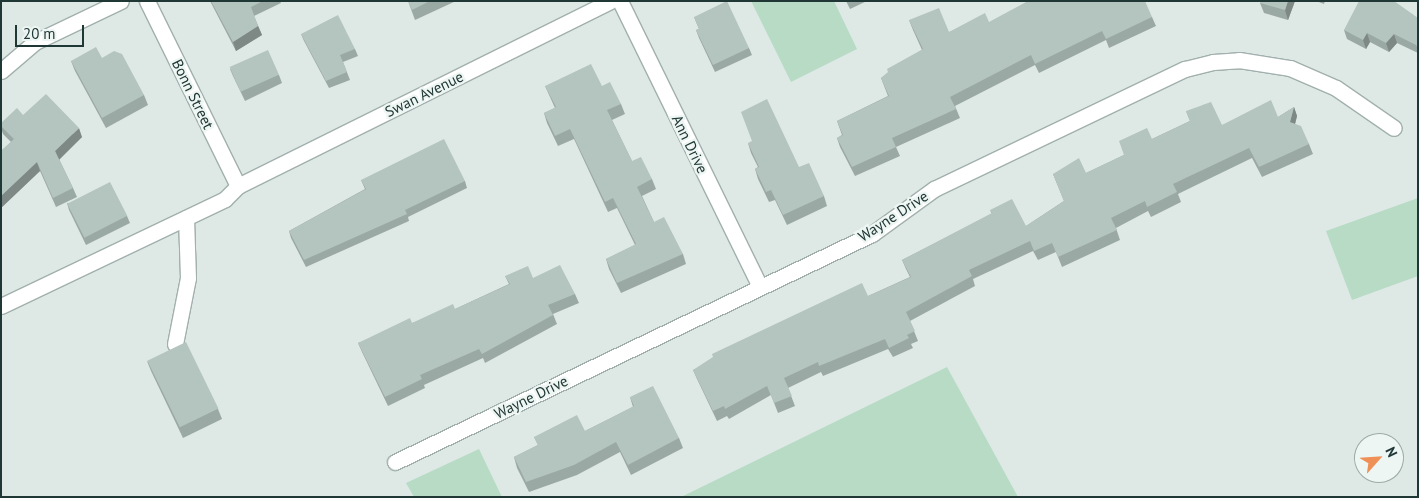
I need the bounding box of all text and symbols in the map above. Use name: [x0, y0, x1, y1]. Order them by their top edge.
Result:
scale bar: [18, 15, 86, 47]
text: 20 m: [23, 24, 56, 43]
street label: Bonn Street: [168, 56, 218, 132]
street label: Swan Avenue: [382, 67, 466, 121]
street label: Ann Drive: [668, 112, 712, 176]
street label: Wayne Drive: [855, 187, 931, 245]
street label: Wayne Drive: [491, 371, 571, 423]
north arrow: [1354, 433, 1404, 483]
text: N: [1381, 444, 1402, 460]

